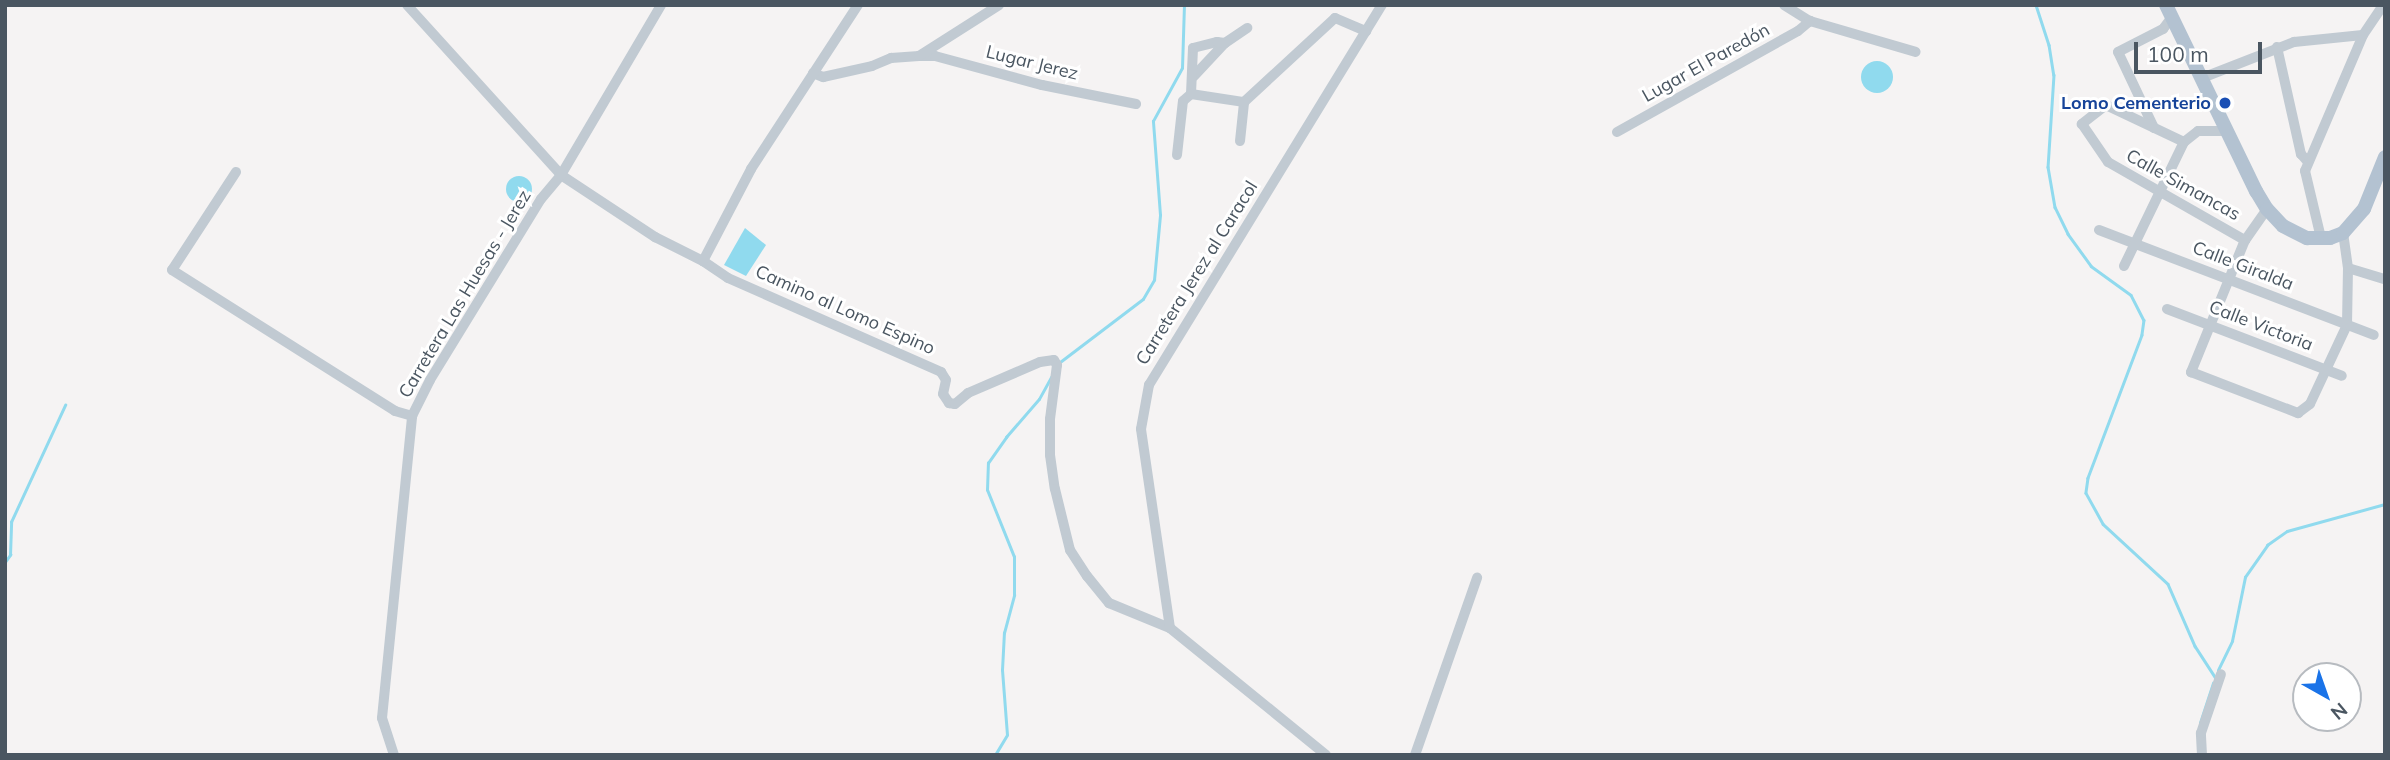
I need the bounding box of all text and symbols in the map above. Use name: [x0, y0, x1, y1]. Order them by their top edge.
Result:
street label: Lugar El Paredón: [1638, 19, 1774, 107]
scale bar: [2138, 28, 2266, 72]
street label: Lugar Jerez: [984, 41, 1080, 85]
text: 100 m: [2147, 41, 2209, 67]
place label: Lomo Cementerio: [2061, 92, 2211, 114]
marker: Lomo Cementerio: [2217, 95, 2233, 111]
street label: Calle Simancas: [2122, 145, 2244, 225]
street label: Carretera Jerez al Caracol: [1132, 177, 1262, 369]
street label: Carretera Las Huesas - Jerez: [394, 186, 536, 402]
street label: Calle Giralda: [2189, 237, 2297, 295]
street label: Camino al Lomo Espino: [752, 261, 938, 359]
street label: Calle Victoria: [2206, 296, 2316, 356]
north arrow: [2292, 662, 2362, 732]
text: N: [2326, 698, 2352, 725]

